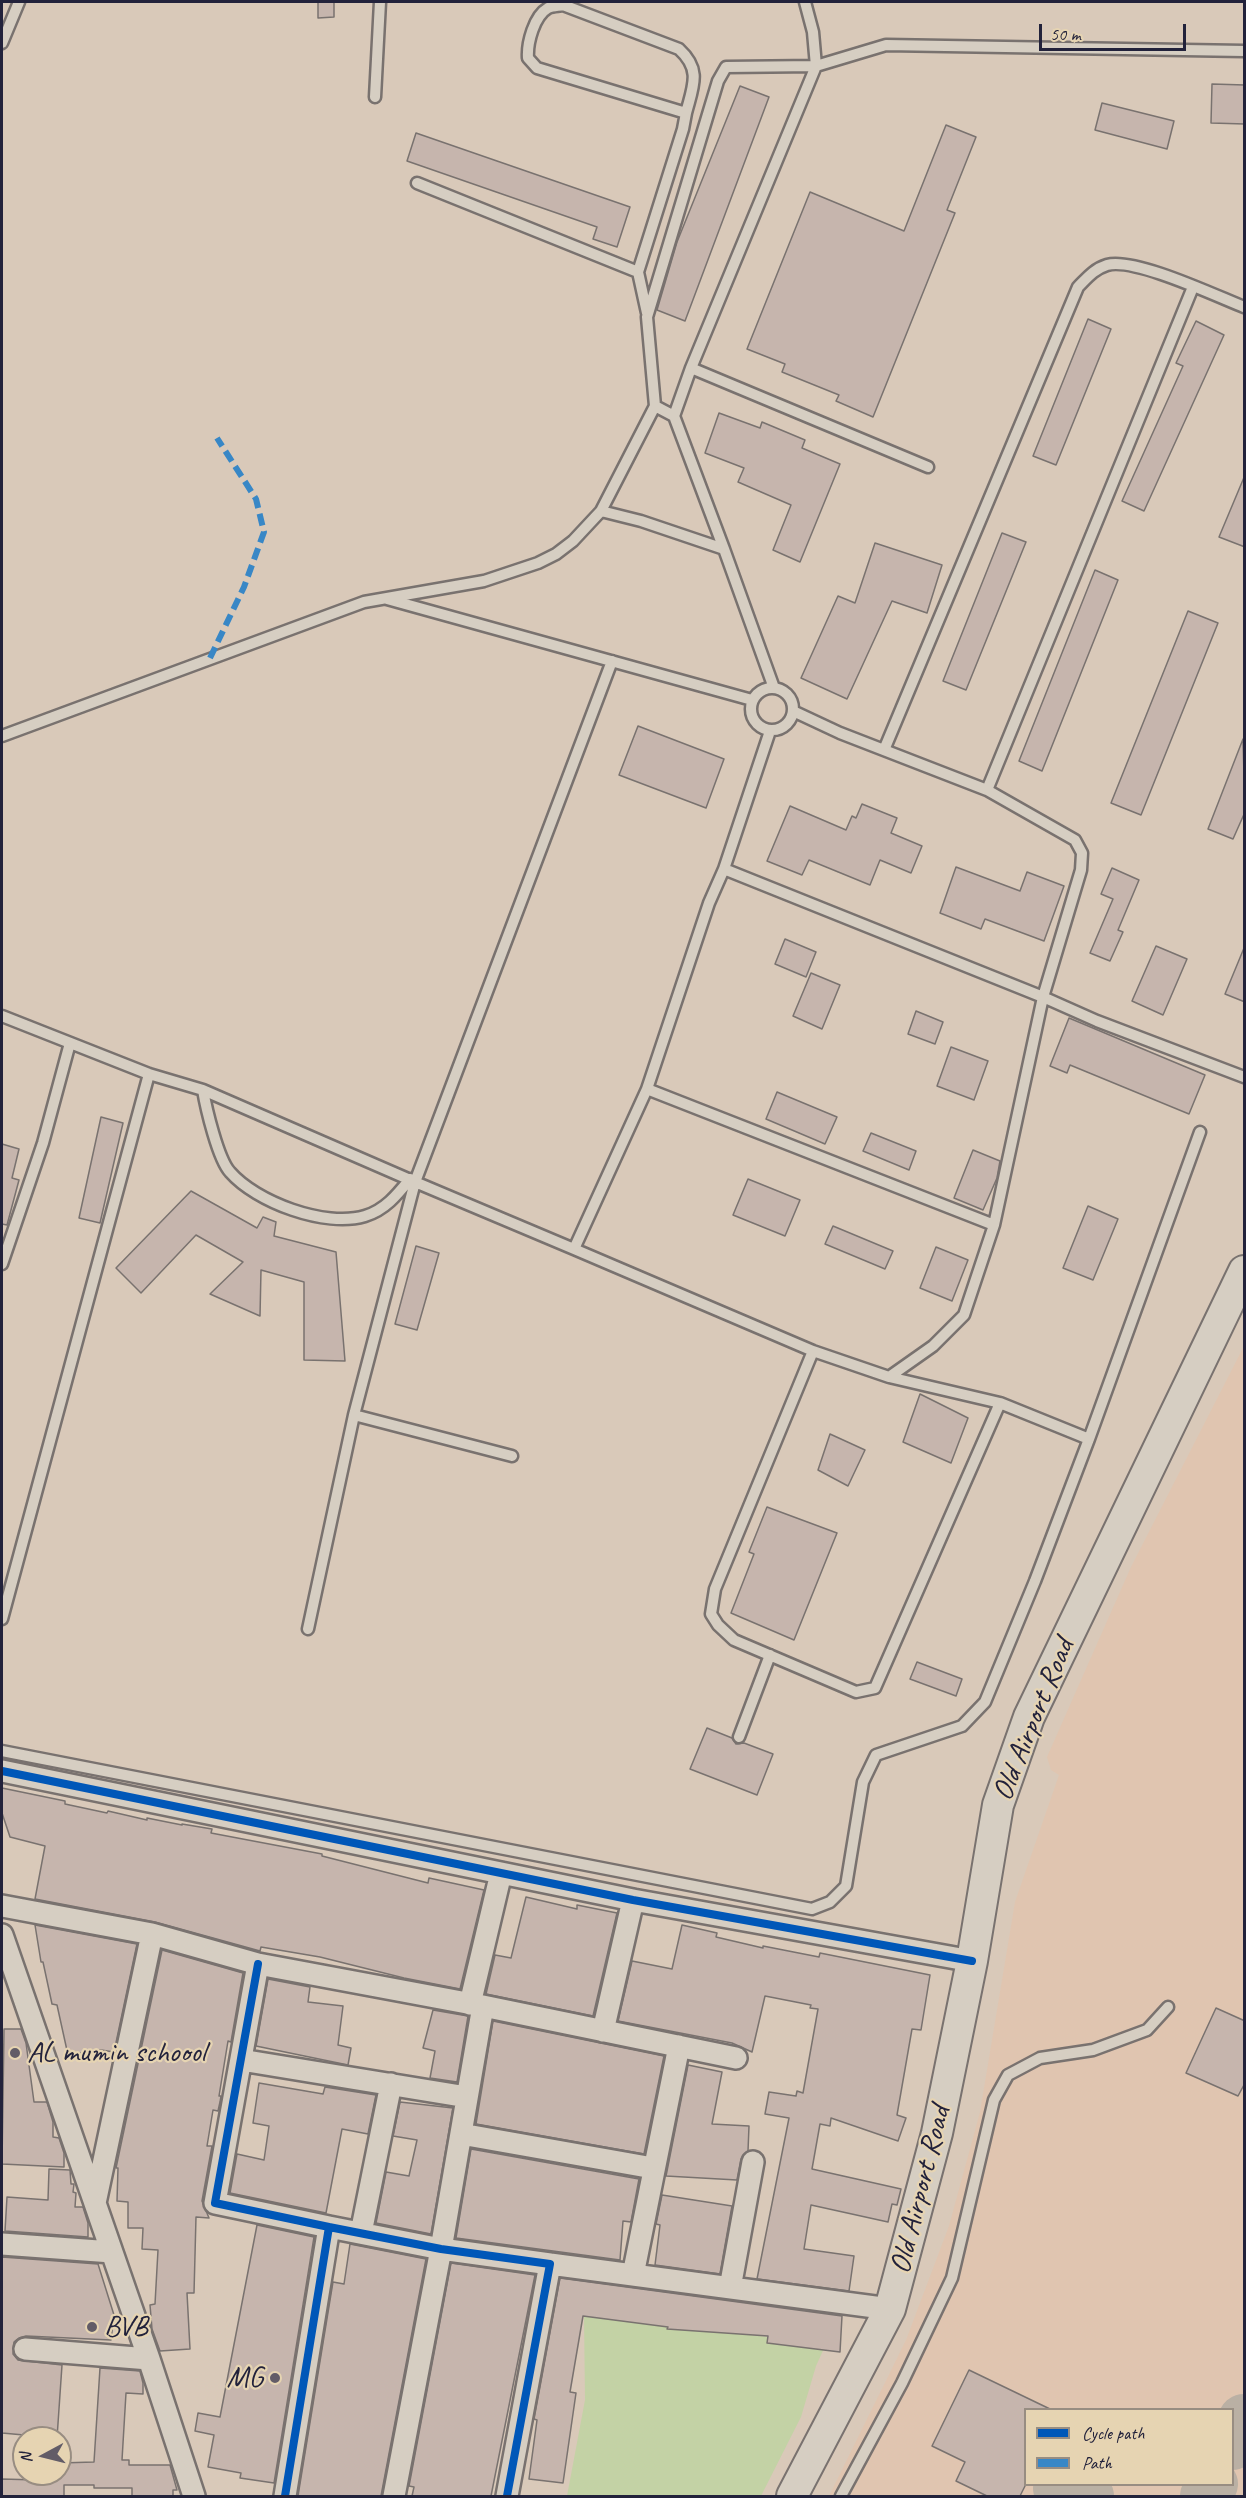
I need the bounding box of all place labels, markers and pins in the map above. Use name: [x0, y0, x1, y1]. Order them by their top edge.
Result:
place label: AL mumin schoool: [27, 2035, 206, 2071]
marker: AL mumin schoool: [8, 2046, 22, 2060]
place label: BVB: [104, 2309, 148, 2345]
marker: BVB: [85, 2320, 99, 2334]
place label: MG: [226, 2360, 263, 2396]
marker: MG: [268, 2371, 282, 2385]

